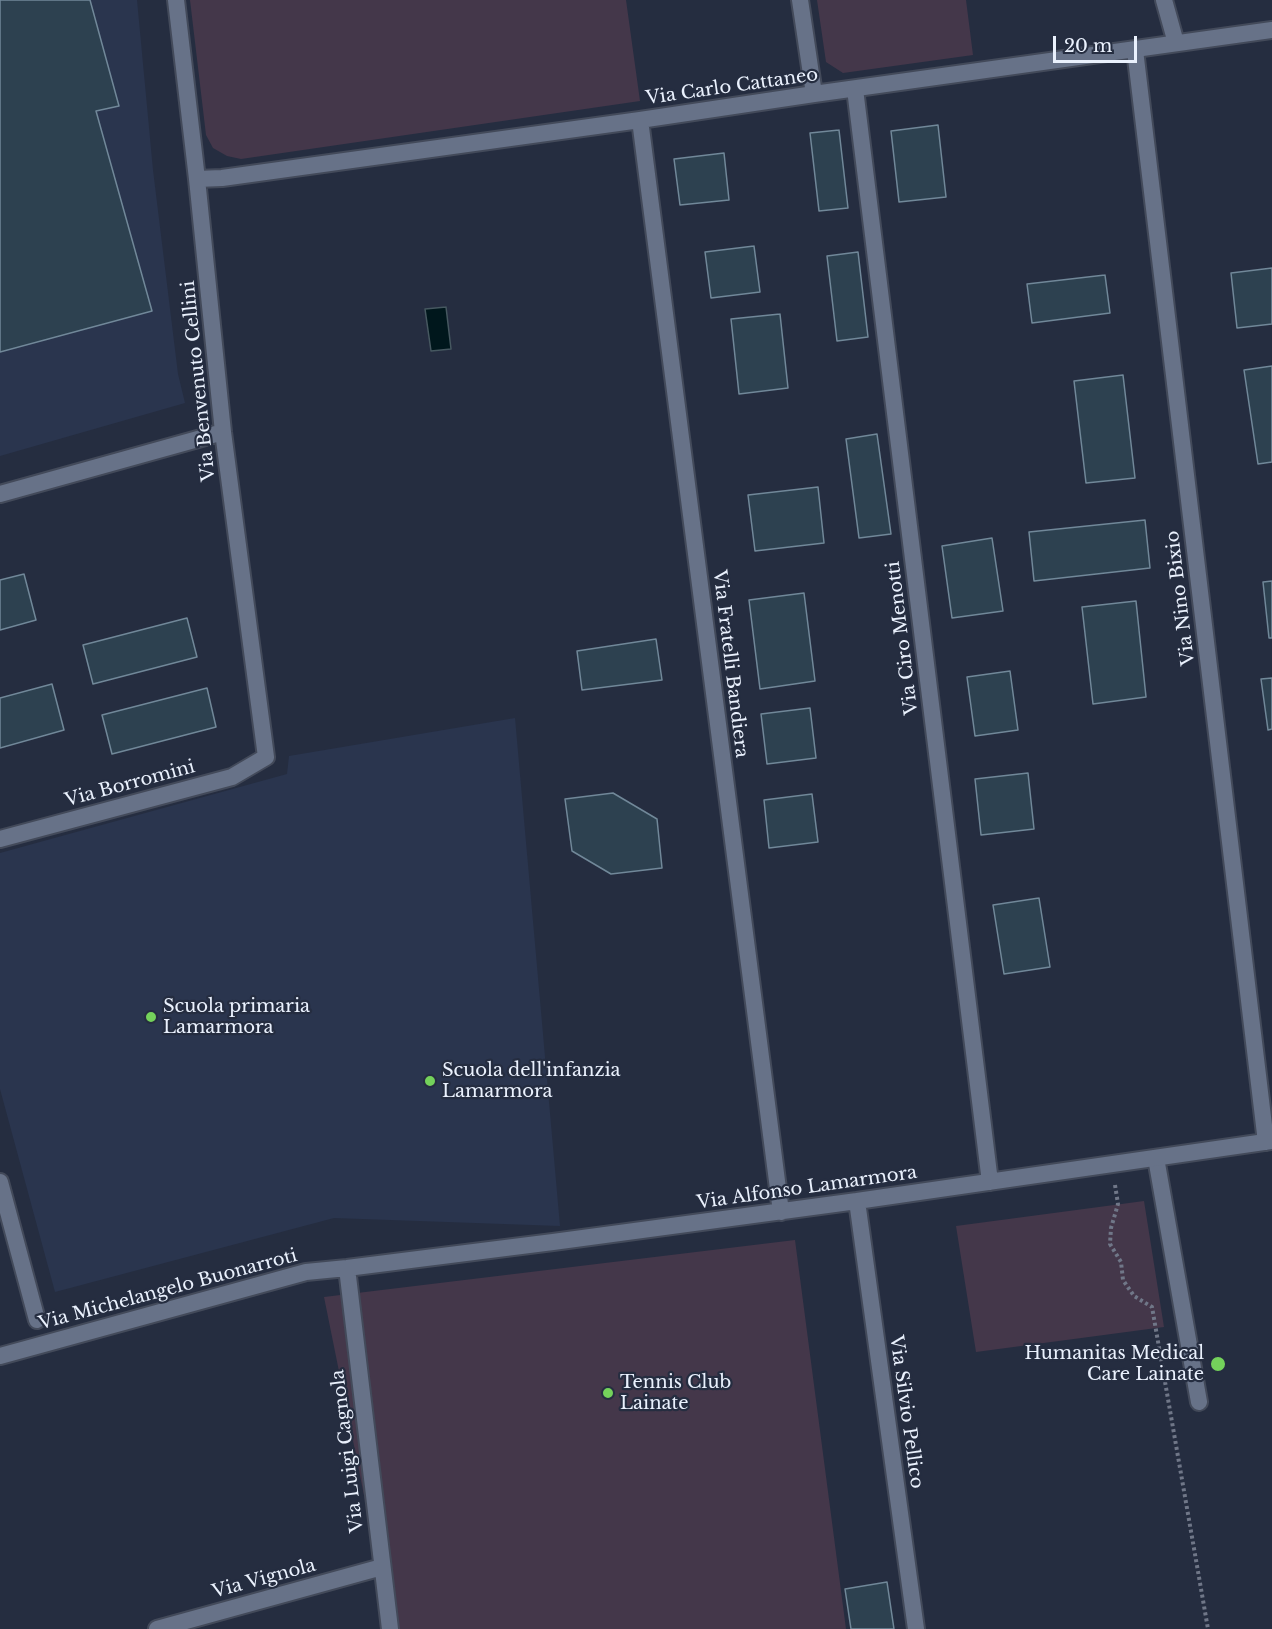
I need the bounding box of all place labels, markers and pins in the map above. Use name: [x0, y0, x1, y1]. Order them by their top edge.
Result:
place label: Scuola primaria Lamarmora: [163, 996, 310, 1038]
marker: Scuola primaria Lamarmora: [144, 1010, 158, 1024]
place label: Scuola dell'infanzia Lamarmora: [442, 1060, 621, 1102]
marker: Scuola dell'infanzia Lamarmora: [423, 1074, 437, 1088]
place label: Humanitas Medical Care Lainate: [1024, 1343, 1204, 1386]
marker: Humanitas Medical Care Lainate: [1209, 1355, 1227, 1373]
place label: Tennis Club Lainate: [620, 1372, 731, 1414]
marker: Tennis Club Lainate: [601, 1386, 615, 1400]

